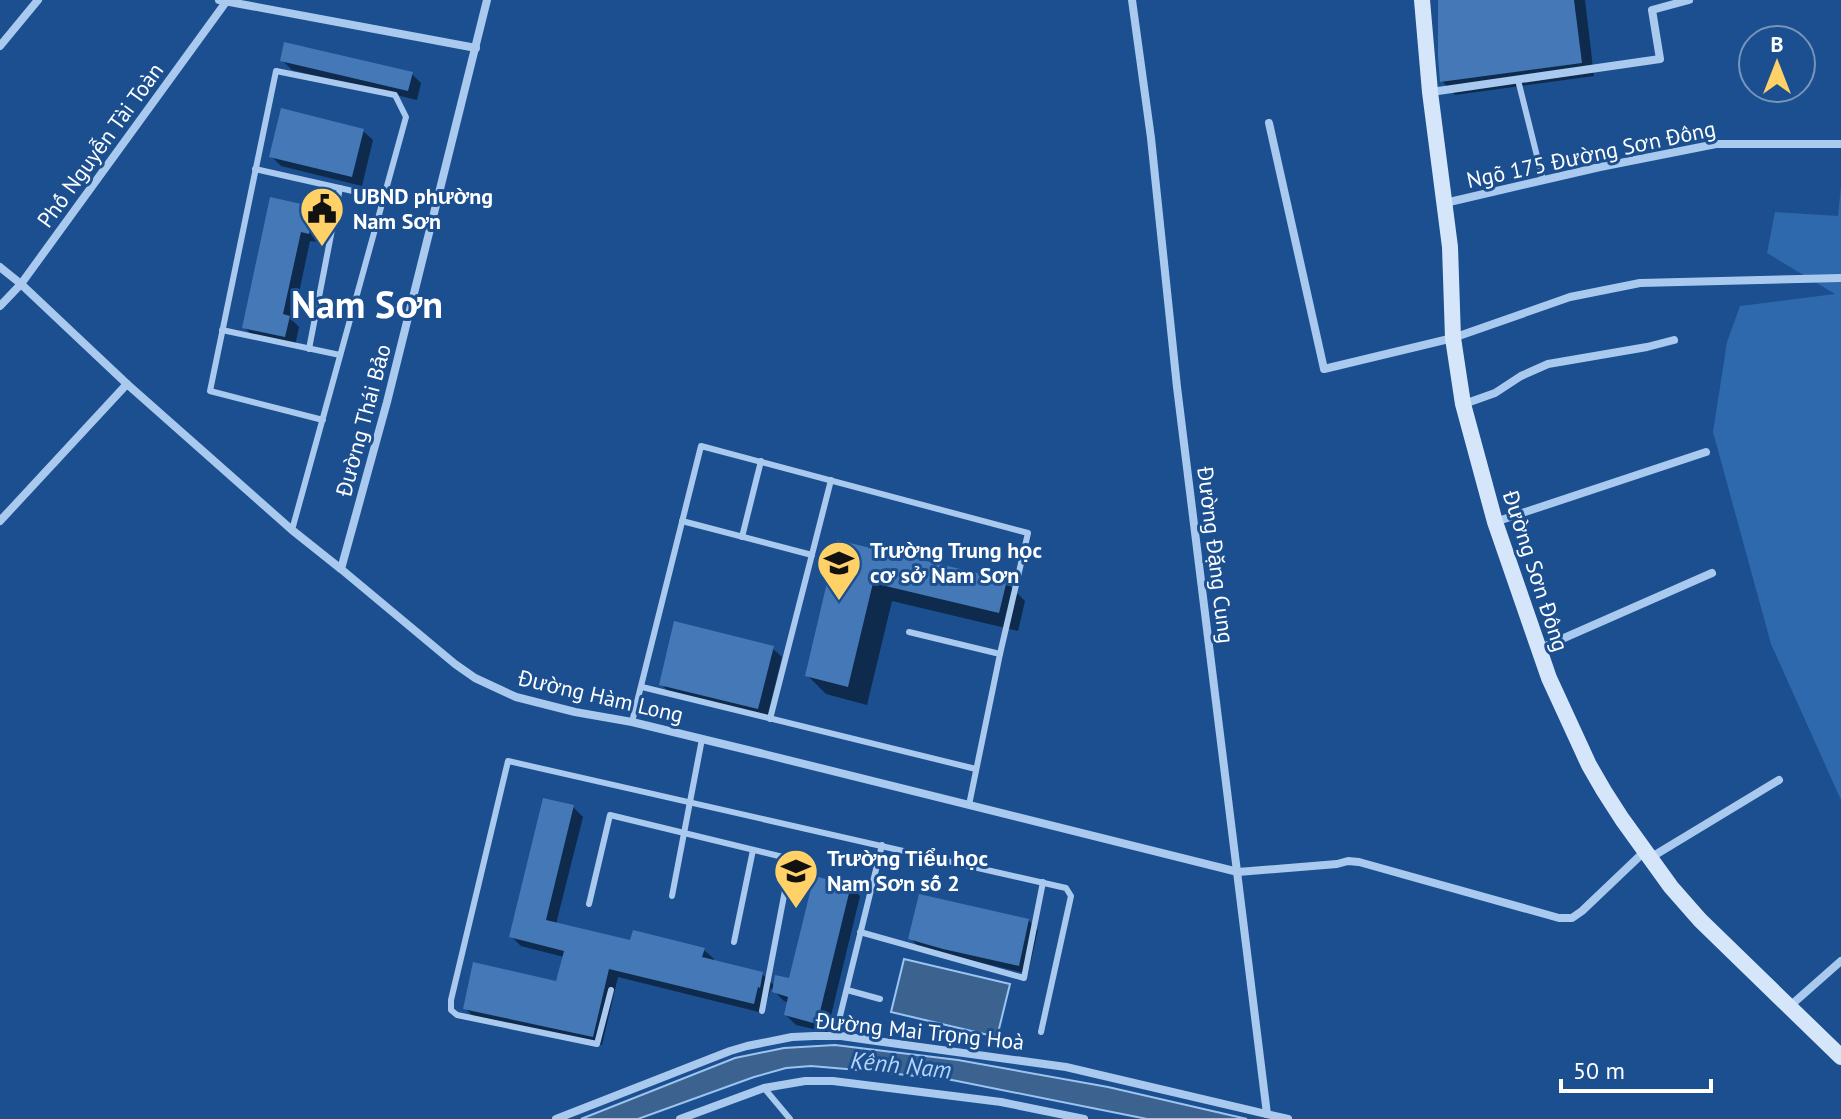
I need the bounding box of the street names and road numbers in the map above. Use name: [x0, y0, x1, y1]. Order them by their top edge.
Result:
street label: Phố Nguyễn Tài Toàn: [31, 57, 169, 233]
street label: Ngõ 175 Đường Sơn Đông: [1464, 114, 1718, 194]
street label: Đường Thái Bảo: [329, 341, 397, 500]
street label: Đường Đặng Cung: [1191, 464, 1241, 645]
street label: Đường Sơn Đông: [1496, 486, 1575, 655]
street label: Đường Hàm Long: [515, 663, 686, 729]
street label: Đường Mai Trọng Hoà: [813, 1006, 1026, 1056]

